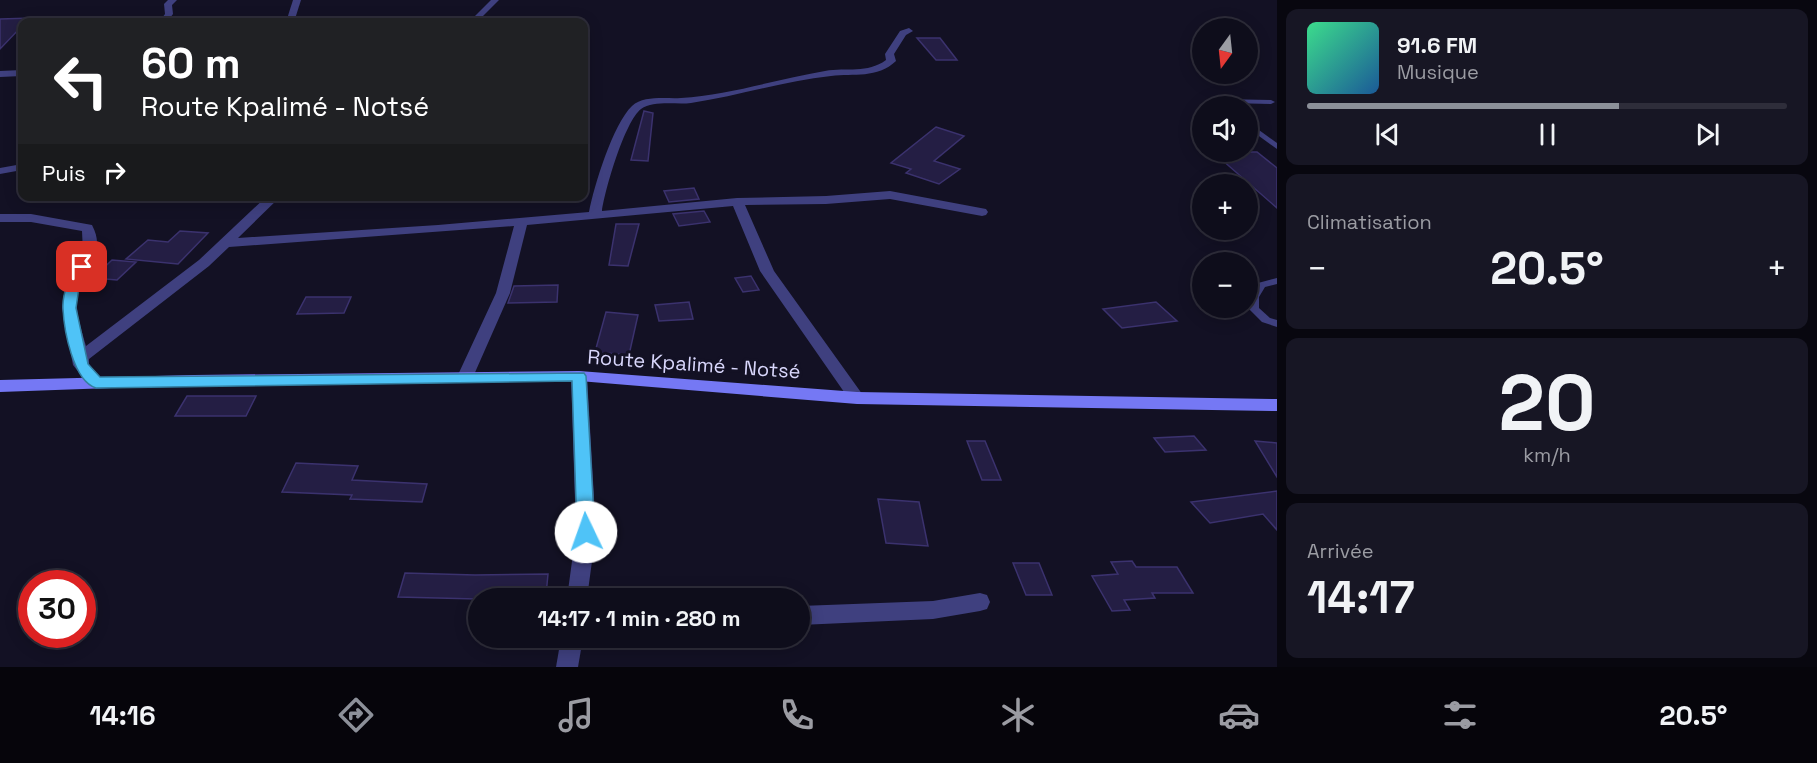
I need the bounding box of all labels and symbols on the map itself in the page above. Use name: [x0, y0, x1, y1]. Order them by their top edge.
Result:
north arrow: [1192, 18, 1258, 84]
pin: [56, 241, 107, 292]
street label: Route Kpalimé - Notsé: [587, 344, 801, 384]
position arrow: [554, 500, 618, 564]
speed limit sign: 30: [18, 570, 96, 648]

